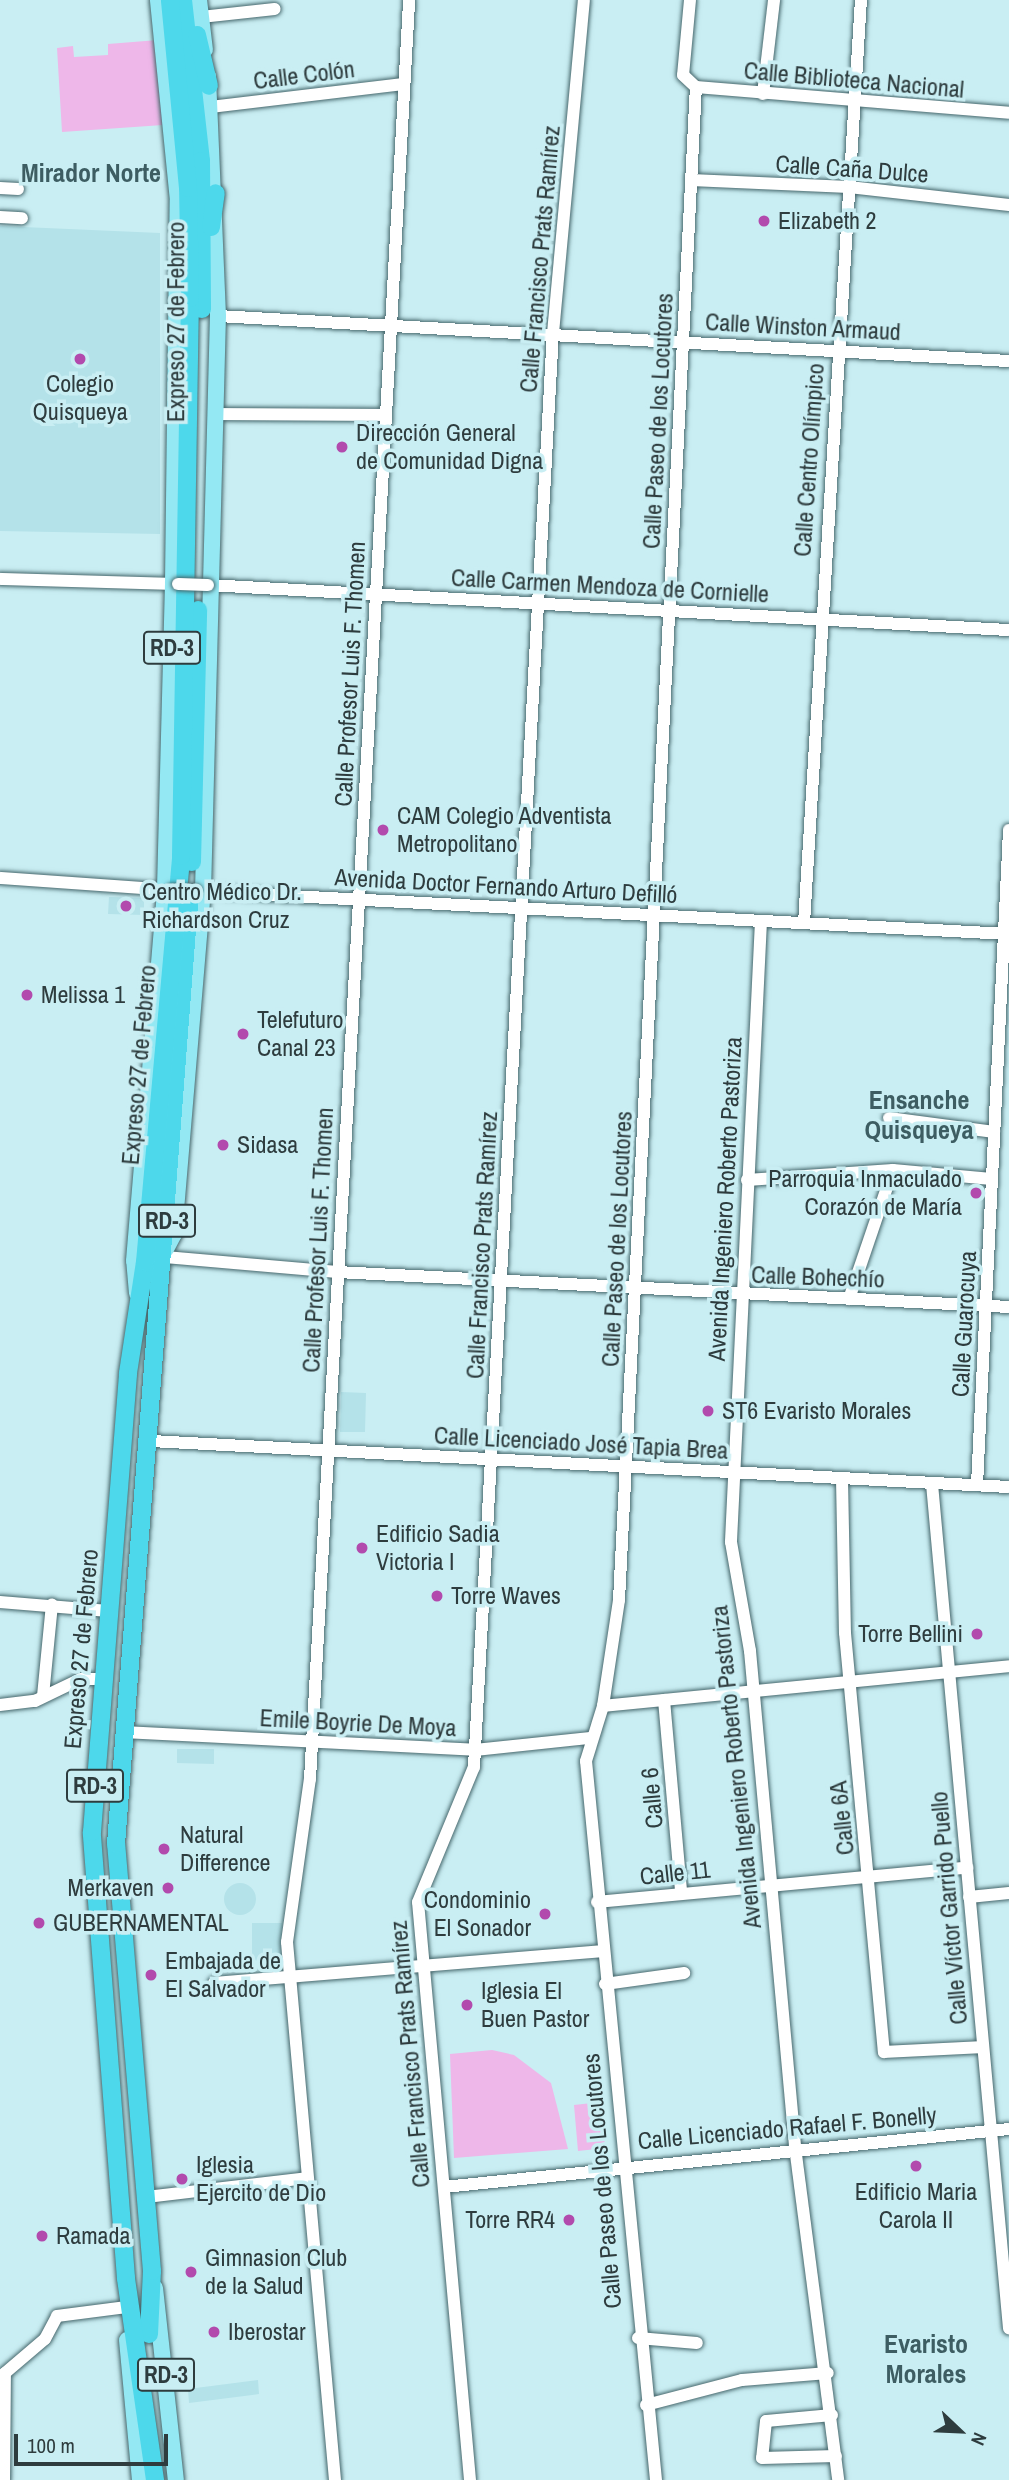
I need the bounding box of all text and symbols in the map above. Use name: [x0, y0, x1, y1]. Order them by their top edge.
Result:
street label: Calle Colón: [252, 55, 356, 95]
street label: Calle Biblioteca Nacional: [743, 56, 965, 104]
street label: Calle Francisco Prats Ramírez: [514, 124, 566, 394]
street label: Calle Caña Dulce: [775, 149, 929, 189]
district label: Mirador Norte: [21, 157, 161, 189]
place label: Elizabeth 2: [778, 207, 876, 235]
marker: Elizabeth 2: [756, 213, 772, 229]
street label: Expreso 27 de Febrero: [162, 222, 190, 422]
street label: Calle Paseo de los Locutores: [637, 292, 679, 550]
street label: Calle Winston Armaud: [704, 307, 902, 347]
marker: Colegio Quisqueya: [72, 351, 88, 367]
street label: Calle Centro Olímpico: [788, 362, 830, 558]
place label: Colegio Quisqueya: [32, 370, 128, 426]
place label: Dirección General de Comunidad Digna: [356, 419, 543, 475]
marker: Dirección General de Comunidad Digna: [334, 439, 350, 455]
street label: Calle Profesor Luis F. Thomen: [329, 541, 371, 807]
street label: Calle Carmen Mendoza de Cornielle: [450, 563, 770, 609]
road number: RD-3: [142, 628, 202, 668]
place label: CAM Colegio Adventista Metropolitano: [397, 802, 612, 858]
marker: CAM Colegio Adventista Metropolitano: [375, 822, 391, 838]
street label: Avenida Doctor Fernando Arturo Defilló: [333, 863, 679, 909]
place label: Centro Médico Dr. Richardson Cruz: [142, 878, 302, 934]
marker: Centro Médico Dr. Richardson Cruz: [116, 896, 136, 916]
street label: Expreso 27 de Febrero: [116, 964, 162, 1166]
place label: Melissa 1: [41, 981, 125, 1009]
marker: Melissa 1: [19, 987, 35, 1003]
place label: Telefuturo Canal 23: [257, 1006, 343, 1062]
marker: Telefuturo Canal 23: [235, 1026, 251, 1042]
street label: Avenida Ingeniero Roberto Pastoriza: [702, 1036, 748, 1362]
district label: Ensanche Quisqueya: [864, 1084, 974, 1146]
street label: Calle Profesor Luis F. Thomen: [297, 1107, 339, 1373]
street label: Calle Francisco Prats Ramírez: [461, 1110, 503, 1380]
street label: Calle Paseo de los Locutores: [596, 1110, 638, 1368]
place label: Sidasa: [237, 1131, 298, 1159]
marker: Sidasa: [215, 1137, 231, 1153]
place label: Parroquia Inmaculado Corazón de María: [768, 1165, 962, 1221]
marker: Parroquia Inmaculado Corazón de María: [968, 1185, 984, 1201]
road number: RD-3: [137, 1202, 197, 1240]
street label: Calle Guarocuya: [946, 1250, 982, 1398]
street label: Calle Bohechío: [751, 1260, 885, 1294]
place label: ST6 Evaristo Morales: [722, 1397, 911, 1425]
marker: ST6 Evaristo Morales: [700, 1403, 716, 1419]
street label: Calle Licenciado José Tapia Brea: [433, 1421, 729, 1465]
place label: Edificio Sadia Victoria I: [376, 1520, 500, 1576]
marker: Edificio Sadia Victoria I: [354, 1540, 370, 1556]
street label: Expreso 27 de Febrero: [58, 1548, 104, 1750]
place label: Torre Waves: [451, 1582, 561, 1610]
marker: Torre Waves: [429, 1588, 445, 1604]
street label: Avenida Ingeniero Roberto Pastoriza: [705, 1604, 767, 1930]
place label: Torre Bellini: [858, 1620, 963, 1648]
marker: Torre Bellini: [969, 1626, 985, 1642]
street label: Emile Boyrie De Moya: [259, 1703, 457, 1743]
road number: RD-3: [65, 1766, 125, 1806]
street label: Calle 6: [635, 1766, 669, 1830]
street label: Calle 6A: [824, 1780, 860, 1856]
street label: Calle Víctor Garrido Puello: [924, 1790, 974, 2026]
place label: Natural Difference: [180, 1821, 270, 1877]
marker: Natural Difference: [154, 1839, 174, 1859]
street label: Calle 11: [638, 1855, 712, 1891]
place label: Merkaven: [68, 1874, 154, 1902]
marker: Merkaven: [160, 1880, 176, 1896]
place label: Condominio El Sonador: [424, 1886, 531, 1942]
marker: Condominio El Sonador: [537, 1906, 553, 1922]
place label: GUBERNAMENTAL: [53, 1909, 229, 1937]
marker: GUBERNAMENTAL: [31, 1915, 47, 1931]
street label: Calle Francisco Prats Ramírez: [384, 1919, 436, 2189]
place label: Embajada de El Salvador: [165, 1947, 281, 2003]
marker: Embajada de El Salvador: [143, 1967, 159, 1983]
place label: Iglesia El Buen Pastor: [481, 1977, 589, 2033]
marker: Iglesia El Buen Pastor: [459, 1997, 475, 2013]
street label: Calle Paseo de los Locutores: [576, 2052, 628, 2310]
street label: Calle Licenciado Rafael F. Bonelly: [636, 2101, 938, 2155]
place label: Iglesia Ejercito de Dio: [196, 2151, 326, 2207]
marker: Edificio Maria Carola II: [908, 2158, 924, 2174]
marker: Iglesia Ejercito de Dio: [174, 2171, 190, 2187]
place label: Edificio Maria Carola II: [855, 2178, 977, 2234]
place label: Torre RR4: [465, 2206, 555, 2234]
marker: Torre RR4: [561, 2212, 577, 2228]
place label: Ramada: [56, 2222, 130, 2250]
marker: Ramada: [34, 2228, 50, 2244]
place label: Gimnasion Club de la Salud: [205, 2244, 347, 2300]
marker: Gimnasion Club de la Salud: [183, 2264, 199, 2280]
place label: Iberostar: [228, 2318, 306, 2346]
marker: Iberostar: [206, 2324, 222, 2340]
district label: Evaristo Morales: [884, 2328, 968, 2390]
road number: RD-3: [136, 2356, 196, 2394]
north arrow: [925, 2396, 995, 2466]
scale bar: [18, 2420, 172, 2464]
text: N: [965, 2429, 993, 2449]
text: 100 m: [27, 2431, 75, 2460]

